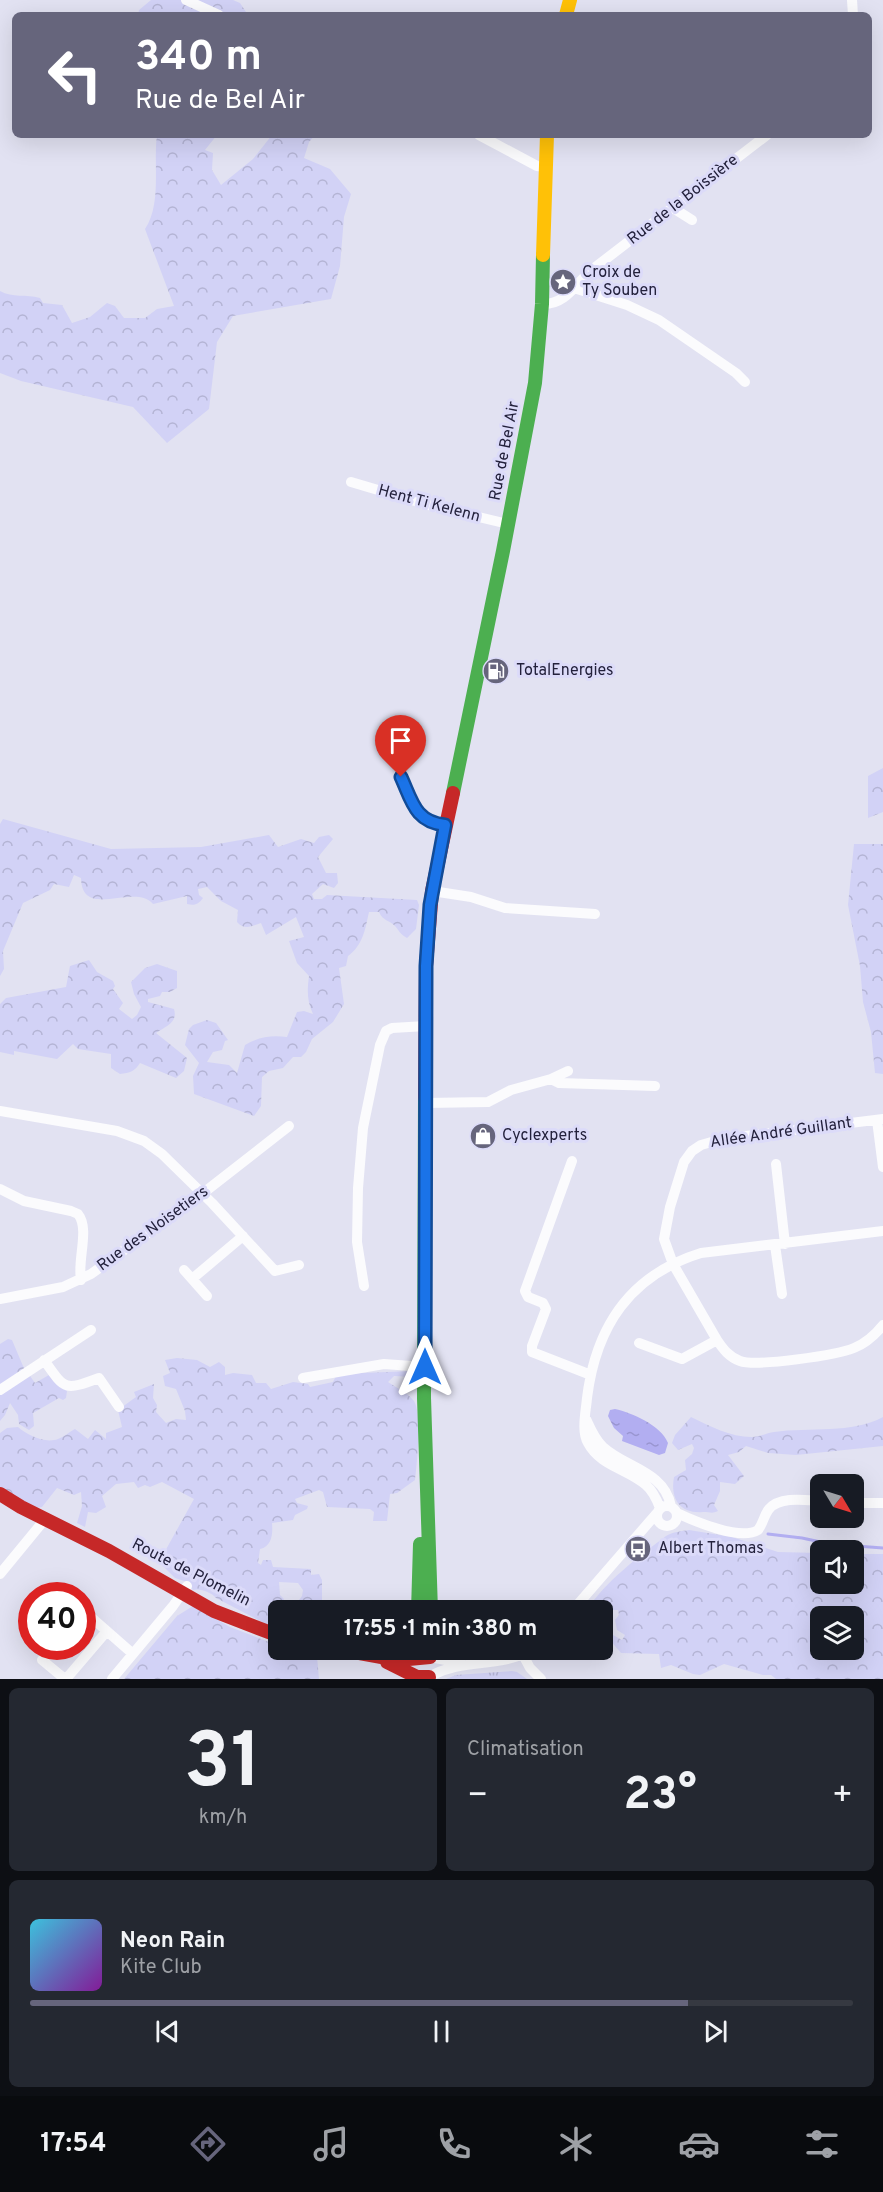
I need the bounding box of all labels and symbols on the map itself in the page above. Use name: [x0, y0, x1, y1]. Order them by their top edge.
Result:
street label: Rue de la Boissière: [624, 151, 742, 249]
place label: Croix de Ty Souben: [582, 263, 657, 301]
place icon: Croix de Ty Souben: [548, 267, 578, 297]
street label: Rue de Bel Air: [486, 400, 524, 502]
street label: Hent Ti Kelenn: [376, 481, 482, 527]
fuel station icon: TotalEnergies: [481, 656, 511, 686]
place label: TotalEnergies: [516, 661, 614, 681]
pin: [375, 715, 426, 777]
street label: Allée André Guillant: [709, 1113, 853, 1153]
shop icon: Cyclexperts: [468, 1121, 498, 1151]
place label: Cyclexperts: [502, 1126, 587, 1146]
street label: Rue des Noisetiers: [93, 1182, 213, 1276]
position arrow: [393, 1335, 457, 1399]
north arrow: [810, 1474, 864, 1528]
street label: Route de Plomelin: [128, 1534, 254, 1612]
bus stop icon: Albert Thomas: [623, 1534, 653, 1564]
place label: Albert Thomas: [658, 1539, 764, 1559]
speed limit sign: 40: [18, 1582, 96, 1660]

